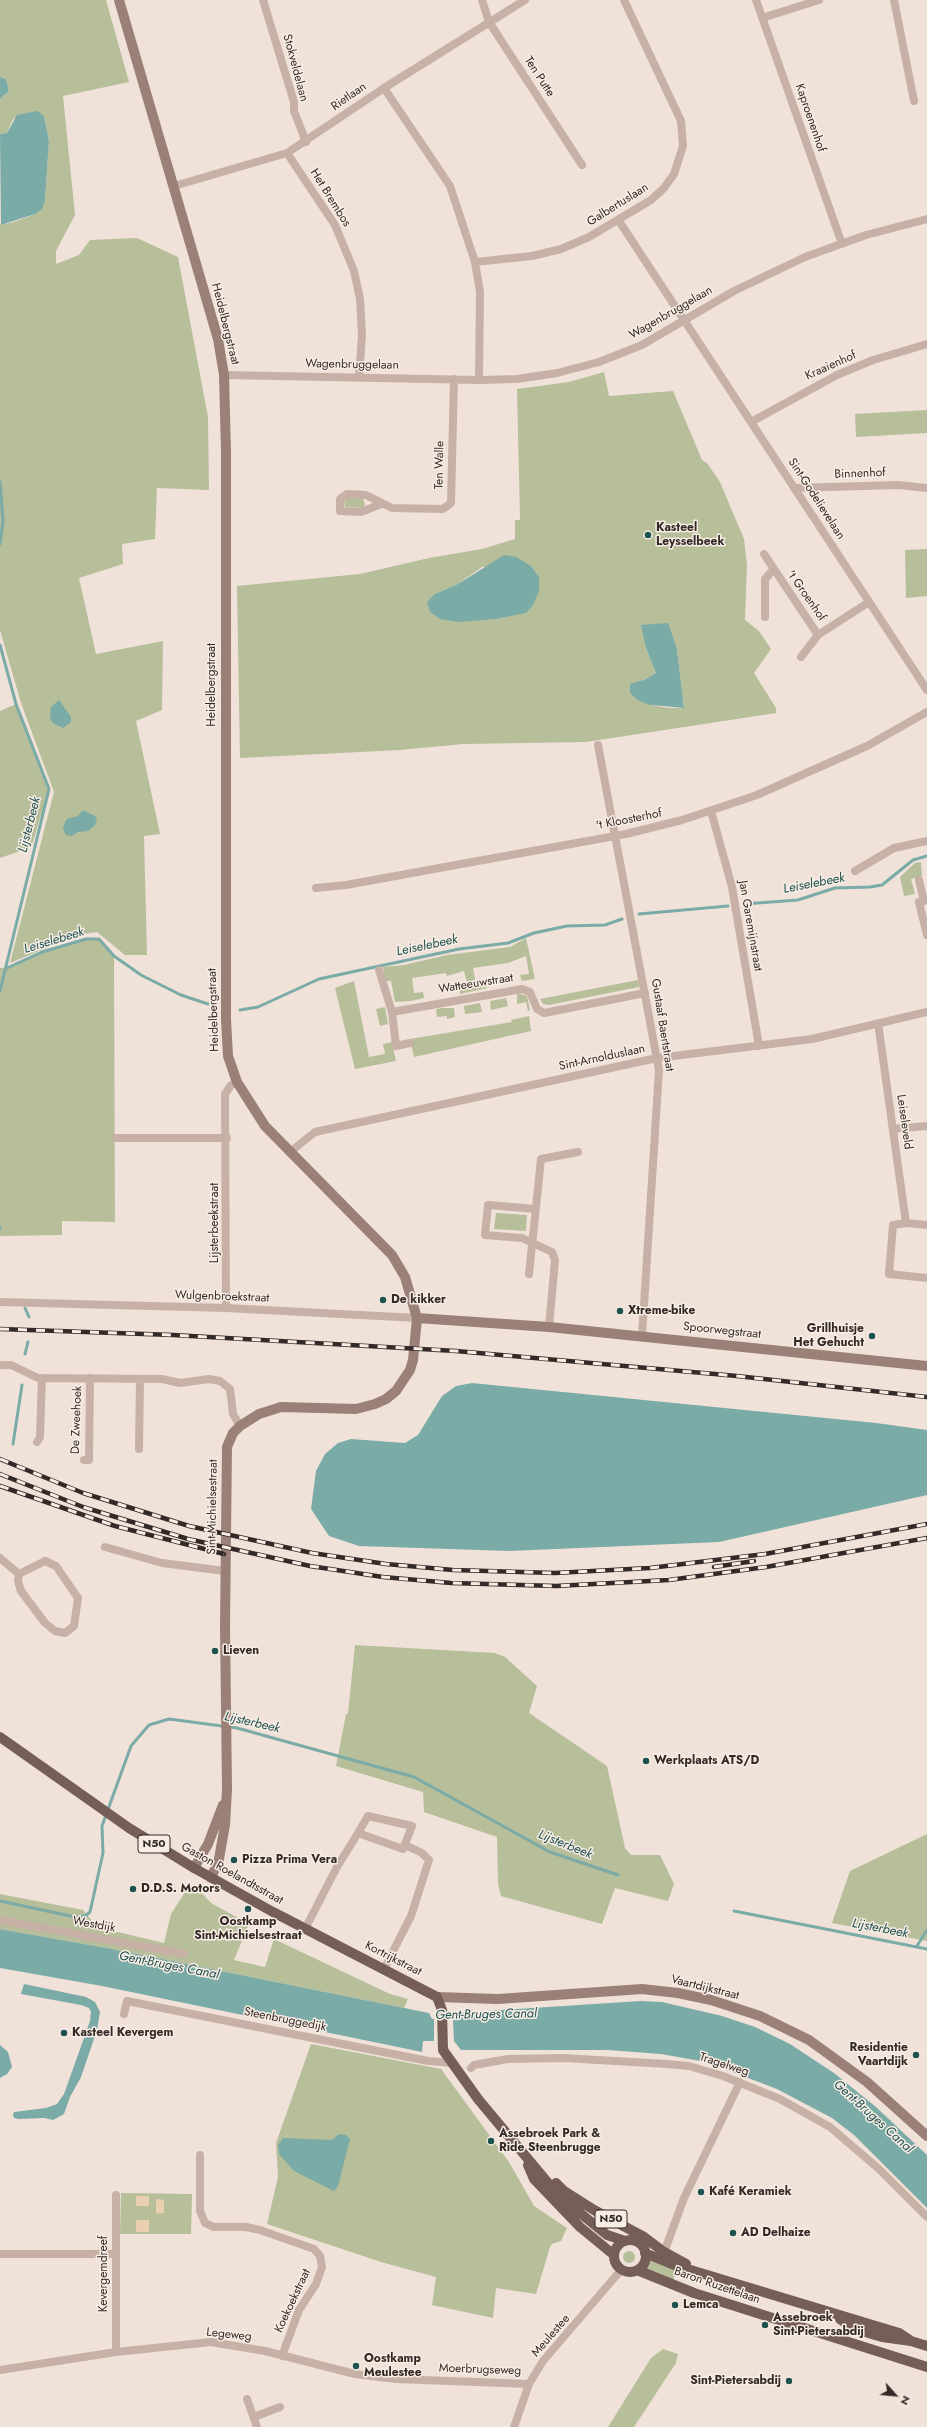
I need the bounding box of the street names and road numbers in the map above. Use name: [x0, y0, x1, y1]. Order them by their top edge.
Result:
street label: Stokveldelaan: [279, 33, 311, 103]
street label: Ten Putte: [521, 54, 557, 100]
street label: Rietlaan: [329, 80, 369, 114]
street label: Kaproenenhof: [792, 82, 828, 154]
street label: Het Brembos: [307, 166, 353, 230]
street label: Galbertuslaan: [585, 180, 651, 230]
street label: Heidelbergstraat: [208, 282, 242, 366]
street label: Wagenbruggelaan: [627, 283, 715, 343]
street label: Kraaienhof: [803, 348, 859, 384]
street label: Wagenbruggelaan: [305, 357, 399, 373]
street label: Ten Walle: [432, 441, 448, 489]
street label: Sint-Godelievelaan: [784, 456, 848, 542]
street label: Binnenhof: [834, 466, 886, 482]
street label: 't Groenhof: [783, 568, 829, 624]
street label: Heidelbergstraat: [205, 643, 219, 727]
street label: 't Kloosterhof: [595, 807, 663, 833]
street label: Jan Garemijnstraat: [735, 880, 765, 972]
street label: Heidelbergstraat: [205, 968, 223, 1052]
street label: Watteeuwstraat: [438, 971, 514, 997]
street label: Gustaaf Baertstraat: [648, 978, 676, 1072]
street label: Sint-Arnolduslaan: [558, 1042, 646, 1074]
street label: Leiseleveld: [893, 1094, 915, 1150]
street label: Lijsterbeekstraat: [208, 1183, 222, 1263]
street label: Wulgenbroekstraat: [175, 1288, 269, 1306]
street label: Spoorwegstraat: [682, 1320, 762, 1342]
street label: De Zweehoek: [69, 1386, 85, 1454]
street label: Sint-Michielsestraat: [205, 1459, 221, 1555]
road number: N50: [138, 1835, 170, 1853]
street label: Gaston Roelandtsstraat: [179, 1840, 285, 1908]
street label: Westdijk: [72, 1914, 116, 1936]
street label: Kortrijkstraat: [362, 1939, 424, 1979]
street label: Vaartdijkstraat: [669, 1973, 741, 2003]
street label: Steenbruggedijk: [243, 2005, 327, 2035]
street label: Tragelweg: [697, 2050, 751, 2080]
road number: N50: [595, 2210, 627, 2228]
street label: Kevergemdreef: [97, 2236, 111, 2312]
street label: Baron Ruzettelaan: [672, 2265, 762, 2307]
street label: Koekoekstraat: [272, 2267, 314, 2335]
street label: Meulestee: [529, 2312, 573, 2360]
street label: Legeweg: [206, 2325, 252, 2345]
street label: Moerbrugseweg: [439, 2361, 521, 2379]

